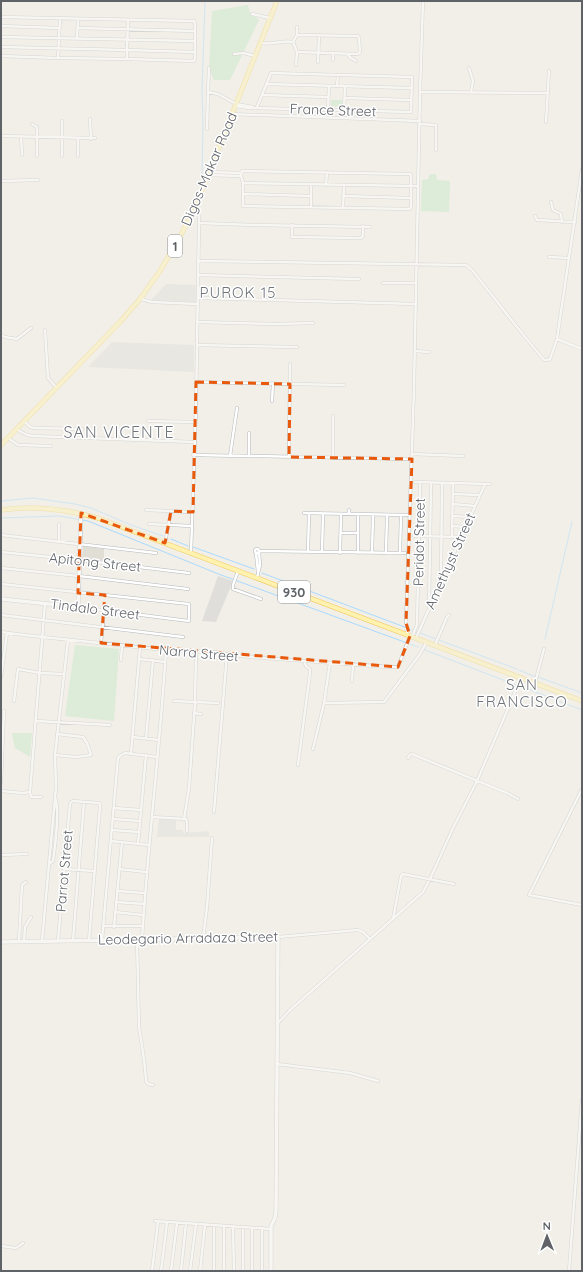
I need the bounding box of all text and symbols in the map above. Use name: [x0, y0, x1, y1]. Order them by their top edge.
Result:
street label: France Street: [289, 99, 377, 121]
street label: Digos-Makar Road: [177, 109, 241, 229]
road number: 1: [168, 235, 182, 257]
district label: PUROK 15: [200, 283, 276, 302]
district label: SAN VICENTE: [64, 422, 174, 442]
street label: Peridot Street: [409, 497, 429, 586]
street label: Amethyst Street: [421, 510, 479, 612]
street label: Apitong Street: [48, 548, 142, 576]
road number: 930: [278, 581, 310, 603]
street label: Tindalo Street: [49, 595, 141, 623]
street label: Narra Street: [158, 641, 240, 665]
district label: SAN FRANCISCO: [476, 675, 568, 711]
street label: Parrot Street: [51, 829, 77, 913]
street label: Leodegario Arradaza Street: [98, 927, 279, 949]
north arrow: [527, 1216, 567, 1256]
text: N: [543, 1219, 551, 1233]

